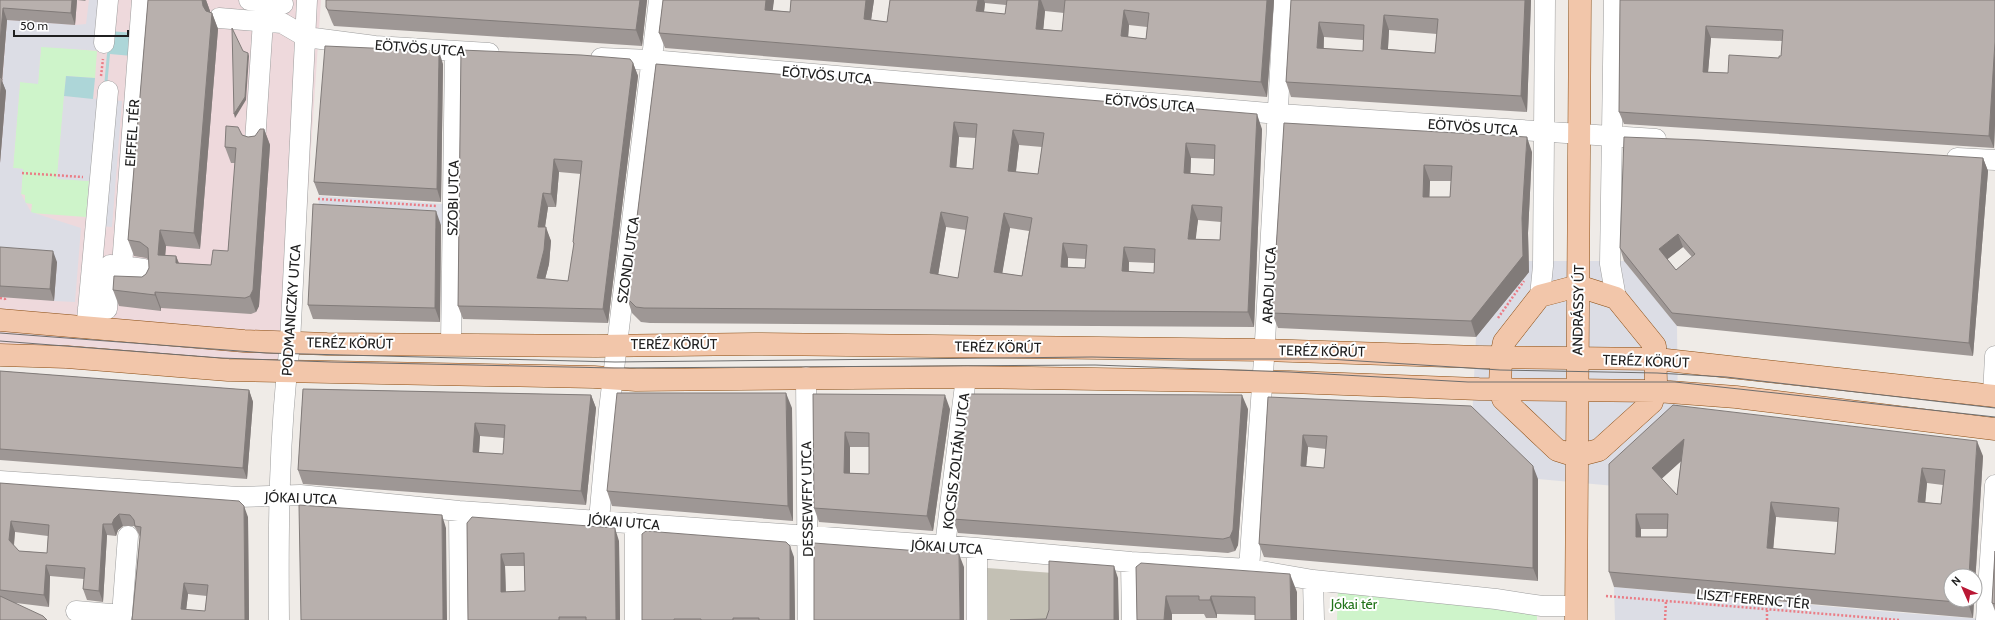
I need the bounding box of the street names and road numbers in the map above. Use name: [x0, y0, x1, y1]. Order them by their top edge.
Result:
street label: EÖTVÖS UTCA: [374, 36, 466, 60]
street label: EÖTVÖS UTCA: [781, 62, 873, 88]
street label: EÖTVÖS UTCA: [1104, 90, 1196, 116]
street label: EIFFEL TÉR: [121, 98, 143, 167]
street label: EÖTVÖS UTCA: [1427, 115, 1519, 139]
street label: SZOBI UTCA: [443, 159, 463, 236]
street label: SZONDI UTCA: [613, 215, 643, 305]
street label: PODMANICZKY UTCA: [277, 243, 305, 377]
street label: ARADI UTCA: [1258, 246, 1280, 324]
street label: ANDRÁSSY ÚT: [1568, 264, 1588, 356]
street label: TERÉZ KÖRÚT: [307, 333, 394, 353]
street label: TERÉZ KÖRÚT: [631, 335, 718, 353]
street label: TERÉZ KÖRÚT: [955, 337, 1042, 357]
street label: TERÉZ KÖRÚT: [1279, 341, 1366, 361]
street label: TERÉZ KÖRÚT: [1602, 350, 1690, 372]
street label: KOCSIS ZOLTÁN UTCA: [939, 391, 973, 530]
street label: DESSEWFFY UTCA: [797, 441, 817, 557]
street label: JÓKAI UTCA: [264, 488, 338, 508]
street label: JÓKAI UTCA: [586, 510, 661, 534]
street label: JÓKAI UTCA: [909, 535, 984, 559]
street label: LISZT FERENC TÉR: [1696, 585, 1811, 613]

